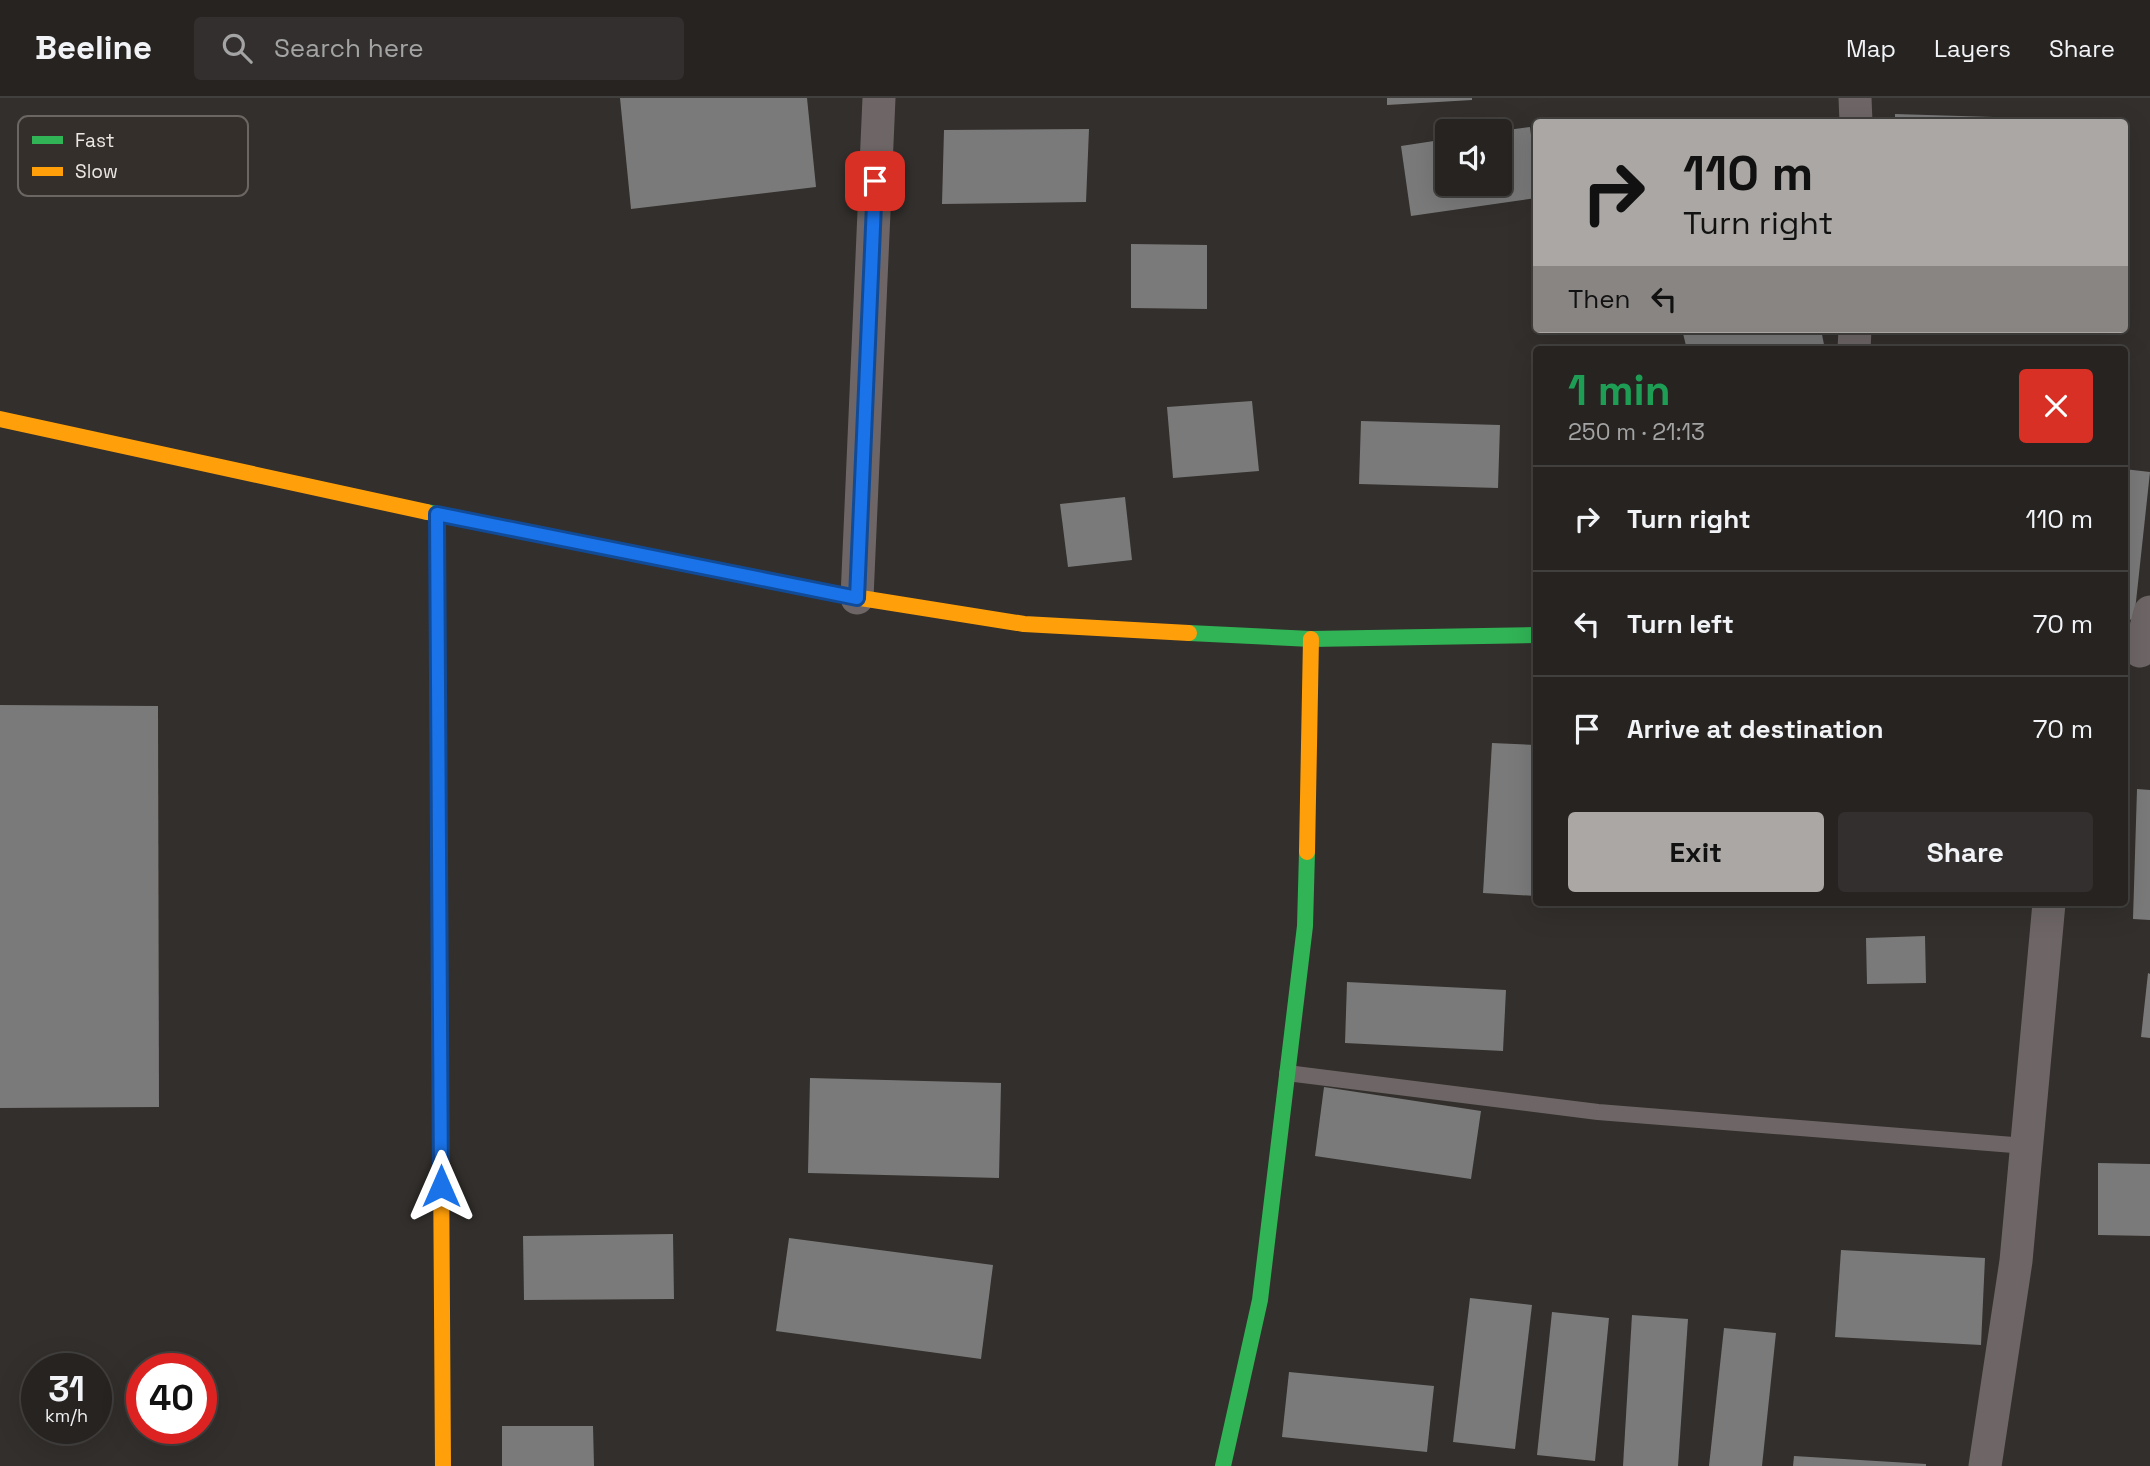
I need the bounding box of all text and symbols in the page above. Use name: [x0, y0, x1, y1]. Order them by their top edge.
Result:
search box: [194, 17, 684, 80]
text: Beeline: [35, 27, 152, 69]
icon: search: [218, 29, 256, 67]
text: Search here: [274, 31, 424, 65]
text: Map: [1846, 33, 1896, 64]
text: Layers: [1934, 33, 2011, 64]
text: Share: [2049, 33, 2115, 64]
legend: [18, 116, 248, 196]
map controls: [1435, 119, 1512, 196]
button: sound: [1435, 119, 1512, 196]
text: Fast: [75, 128, 115, 153]
text: 110 m: [1683, 142, 1813, 204]
icon: right: [1568, 147, 1659, 238]
pin: [845, 151, 905, 211]
text: Slow: [75, 159, 118, 184]
icon: arrive: [856, 162, 894, 200]
text: Turn right: [1683, 203, 1833, 243]
icon: left: [1645, 280, 1683, 318]
text: Then: [1568, 282, 1631, 316]
text: 1 min: [1568, 364, 1671, 417]
button: close: [2019, 369, 2093, 443]
text: 250 m · 21:13: [1568, 417, 1705, 447]
icon: right: [1568, 500, 1606, 538]
text: Turn right: [1627, 502, 1751, 536]
text: 110 m: [2026, 502, 2093, 536]
icon: left: [1568, 605, 1606, 643]
text: Turn left: [1627, 607, 1734, 641]
text: 70 m: [2033, 607, 2093, 641]
icon: arrive: [1568, 710, 1606, 748]
text: Arrive at destination: [1627, 712, 1884, 746]
text: 70 m: [2033, 712, 2093, 746]
button: Exit: [1568, 812, 1824, 892]
button: Share: [1838, 812, 2093, 892]
position arrow: [404, 1149, 478, 1223]
speed limit sign: 40: [126, 1353, 217, 1444]
text: 31: [48, 1367, 85, 1411]
text: km/h: [45, 1404, 88, 1427]

